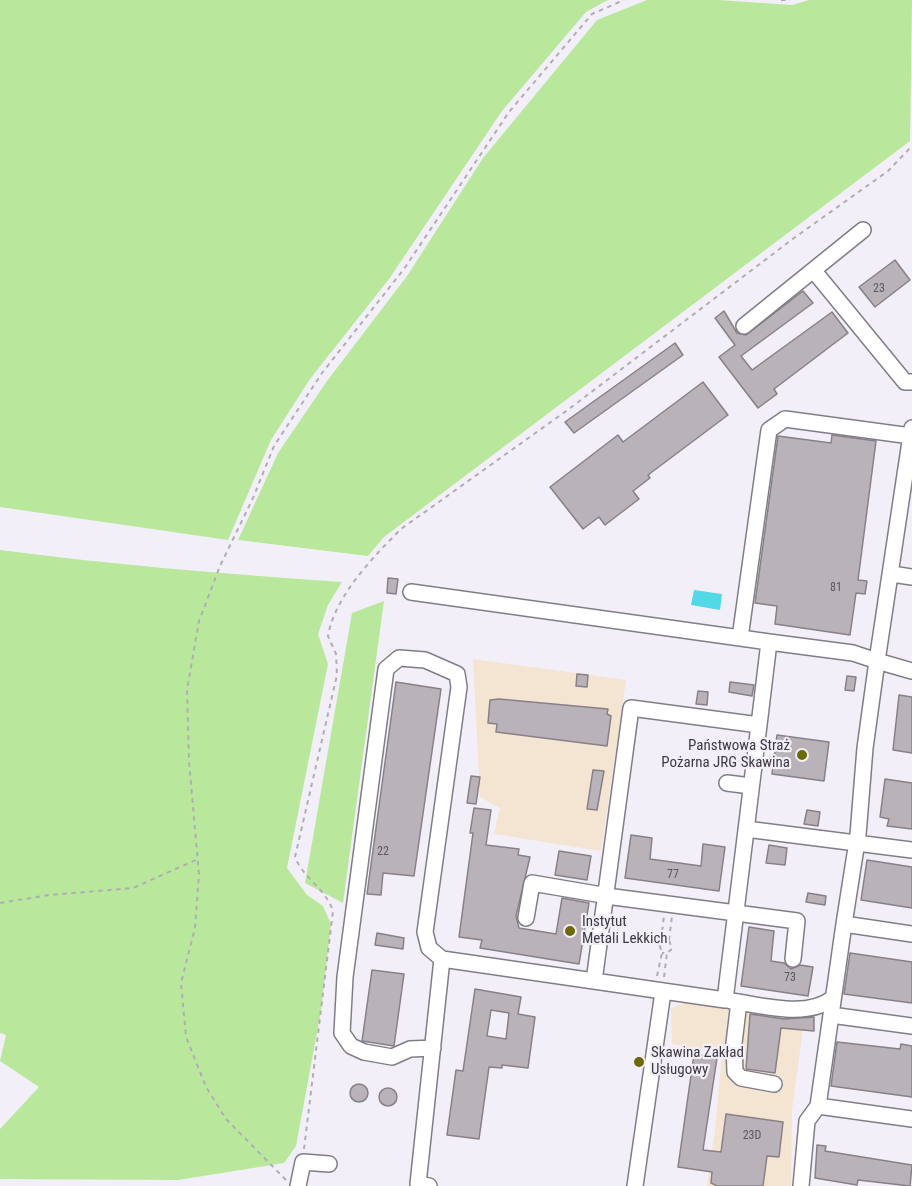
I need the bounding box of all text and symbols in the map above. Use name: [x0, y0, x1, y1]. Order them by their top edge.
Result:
house number: 23: [873, 282, 885, 296]
house number: 81: [830, 581, 842, 595]
place label: Państwowa Straż Pożarna JRG Skawina: [661, 737, 790, 772]
marker: Państwowa Straż Pożarna JRG Skawina: [795, 748, 809, 762]
house number: 22: [377, 845, 389, 859]
house number: 77: [667, 868, 679, 882]
place label: Instytut Metali Lekkich: [582, 913, 668, 948]
marker: Instytut Metali Lekkich: [563, 924, 577, 938]
house number: 73: [784, 971, 796, 985]
place label: Skawina Zakład Usługowy: [651, 1044, 744, 1079]
marker: Skawina Zakład Usługowy: [632, 1055, 646, 1069]
house number: 23D: [743, 1129, 761, 1143]

